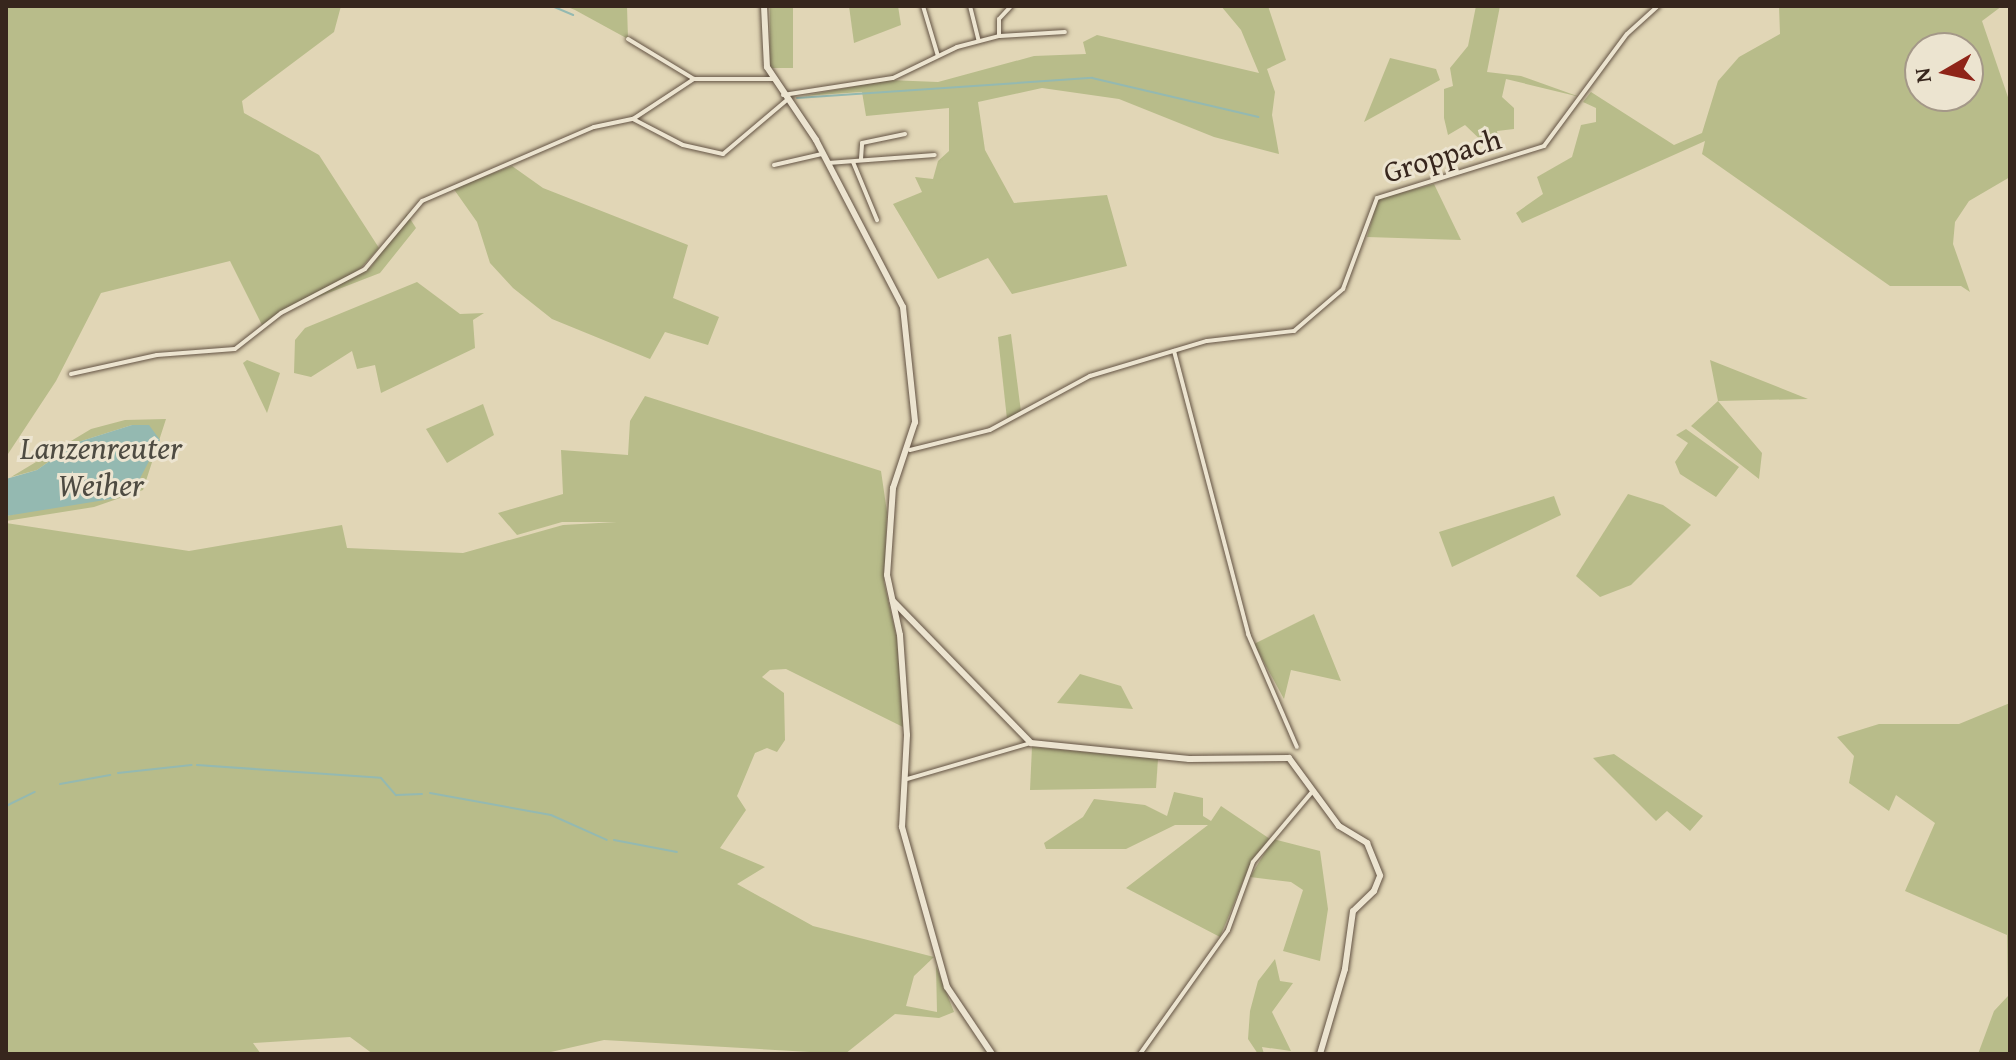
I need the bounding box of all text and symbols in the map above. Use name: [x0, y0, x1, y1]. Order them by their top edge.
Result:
north arrow: [1904, 32, 1984, 112]
text: N: [1905, 66, 1939, 85]
street label: Groppach: [1379, 120, 1505, 190]
water label: Lanzenreuter Weiher: [20, 430, 182, 505]

